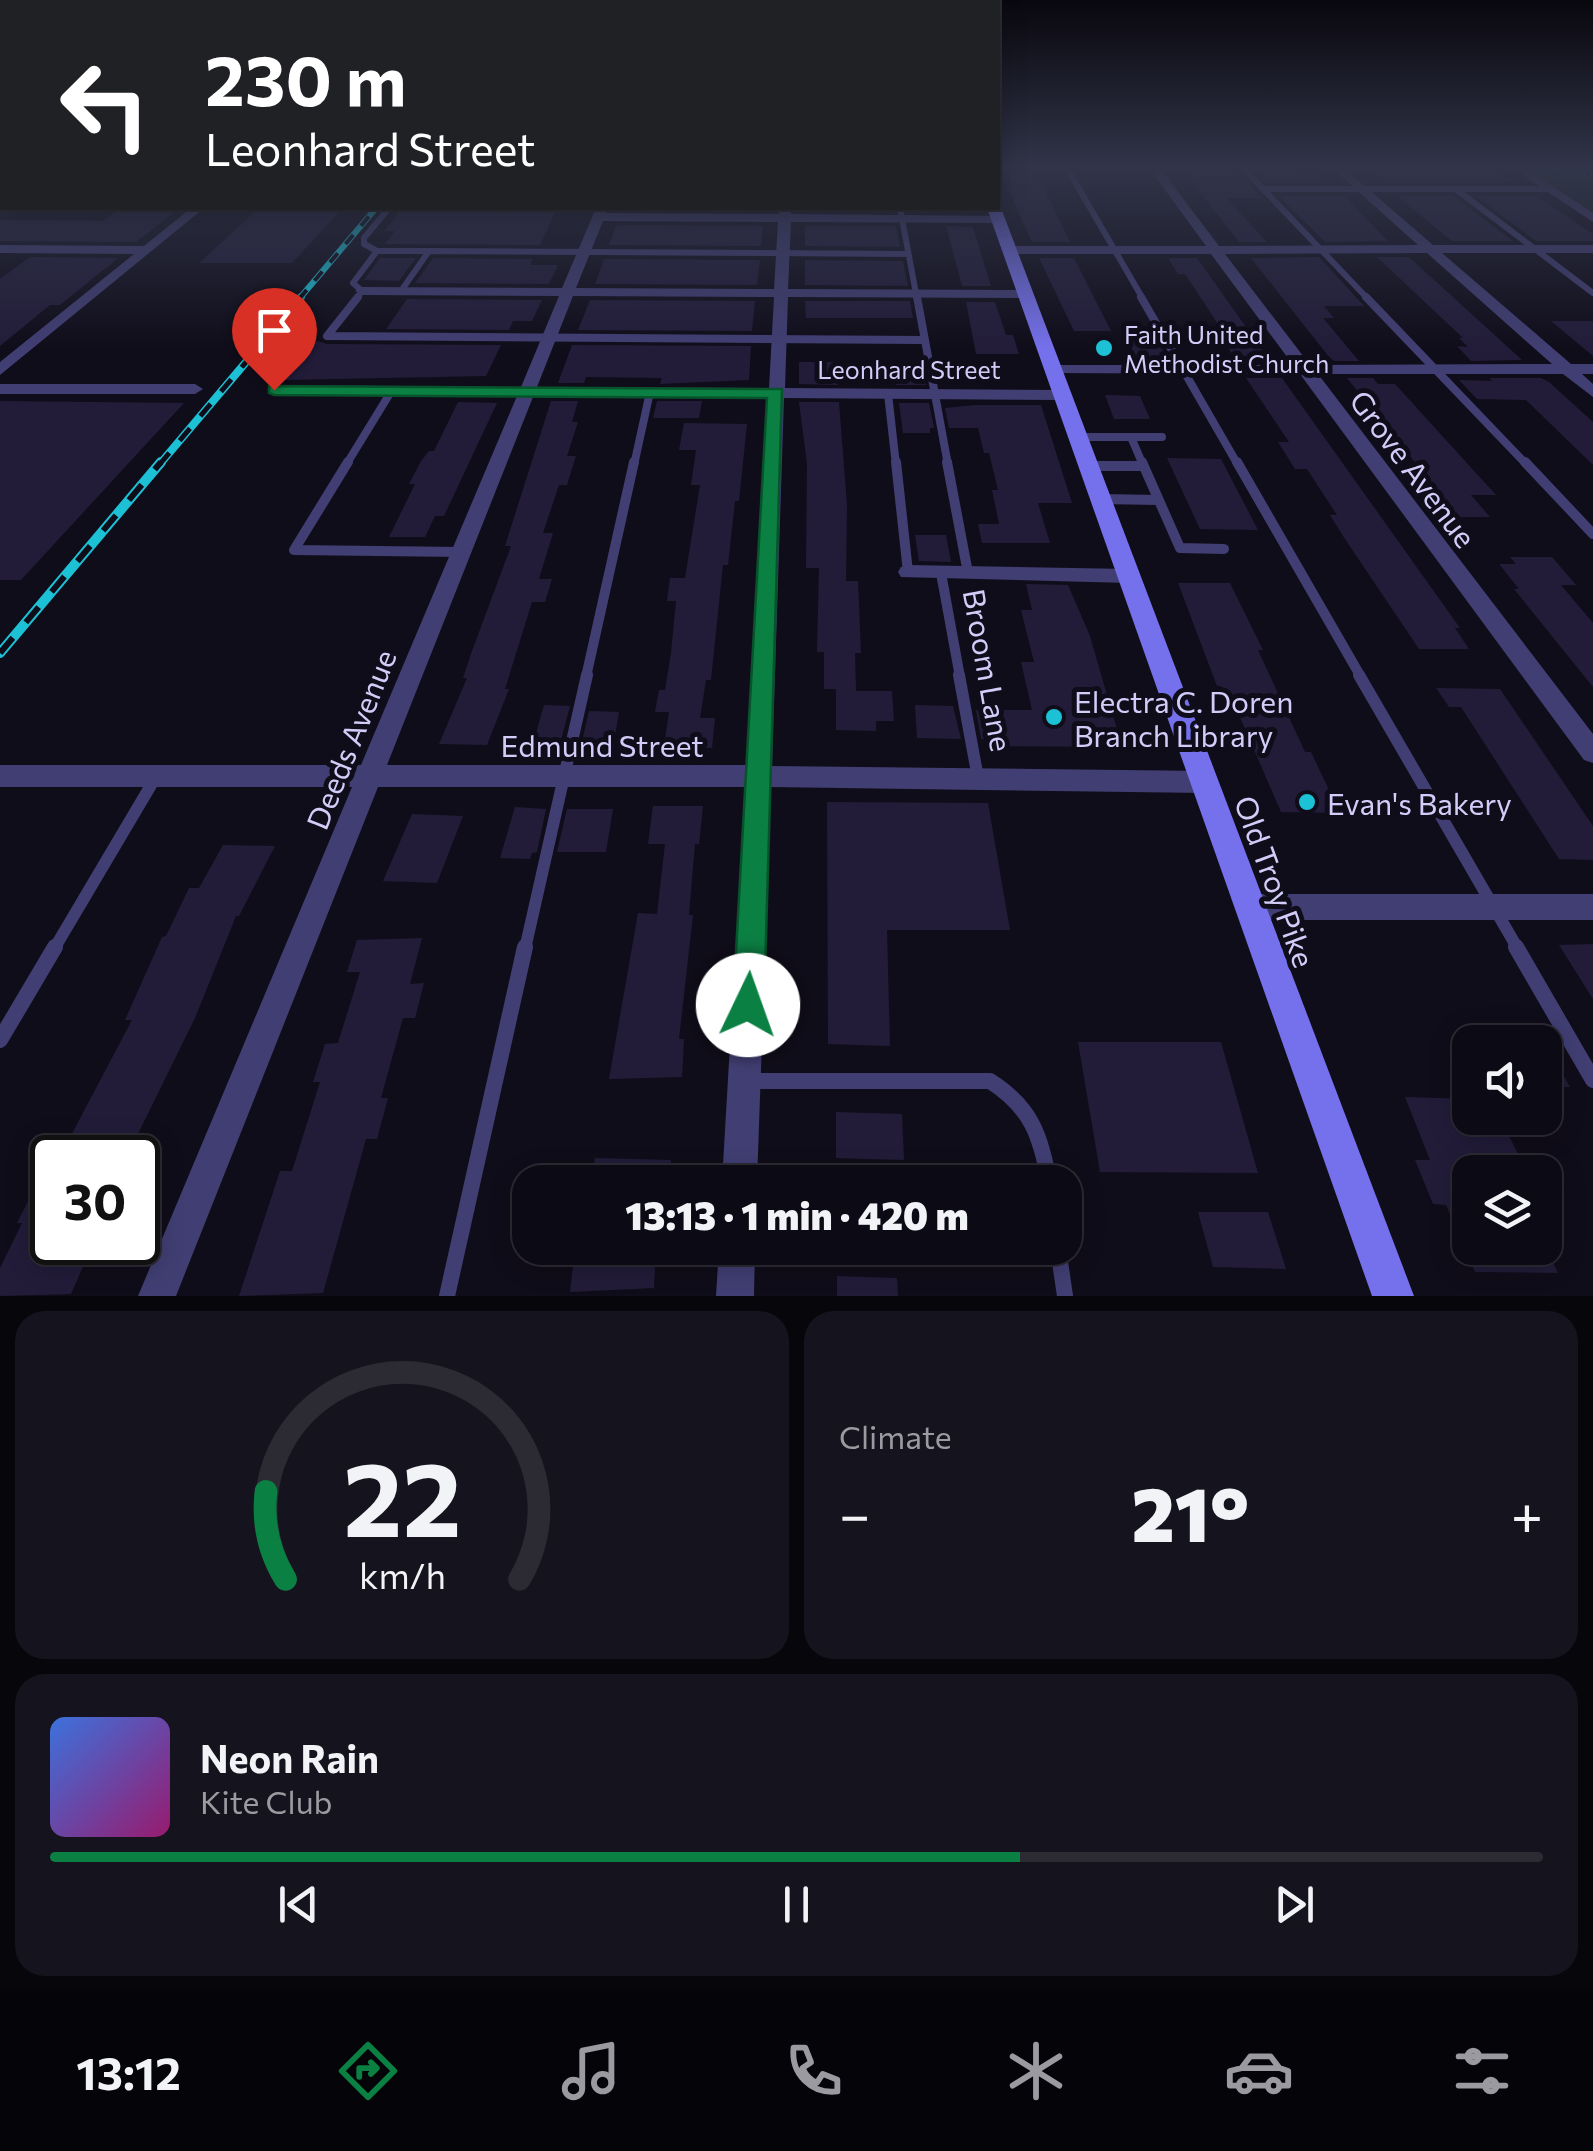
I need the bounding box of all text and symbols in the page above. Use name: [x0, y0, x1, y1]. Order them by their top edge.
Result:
text: 230 m: [205, 35, 407, 120]
icon: left: [40, 40, 170, 170]
text: Leonhard Street: [205, 120, 536, 175]
pin: [232, 288, 317, 391]
icon: arrive: [247, 303, 302, 358]
place label: Faith United Methodist Church: [1124, 319, 1329, 378]
marker: Faith United Methodist Church: [1093, 337, 1115, 359]
street label: Leonhard Street: [817, 354, 1001, 384]
street label: Grove Avenue: [1343, 382, 1485, 554]
street label: Broom Lane: [956, 586, 1022, 754]
street label: Deeds Avenue: [297, 644, 403, 834]
place label: Electra C. Doren Branch Library: [1074, 682, 1293, 753]
marker: Electra C. Doren Branch Library: [1043, 706, 1065, 728]
street label: Edmund Street: [500, 726, 704, 763]
place label: Evan's Bakery: [1327, 784, 1512, 821]
street label: Old Troy Pike: [1228, 790, 1324, 972]
marker: Evan's Bakery: [1296, 791, 1318, 813]
position arrow: [696, 953, 800, 1057]
map controls: [1452, 1025, 1562, 1265]
button: sound: [1452, 1025, 1562, 1135]
speed limit sign: 30: [30, 1135, 160, 1265]
button: layers: [1452, 1155, 1562, 1265]
text: 13:13 · 1 min · 420 m: [625, 1191, 969, 1238]
text: Climate: [839, 1416, 952, 1456]
text: 22: [343, 1431, 461, 1558]
text: 21°: [1132, 1466, 1249, 1557]
text: −: [839, 1479, 870, 1546]
text: +: [1511, 1479, 1543, 1546]
text: km/h: [359, 1553, 445, 1596]
text: Neon Rain: [200, 1734, 379, 1781]
text: Kite Club: [200, 1781, 332, 1821]
icon: previous: [271, 1877, 326, 1932]
icon: pause: [769, 1877, 824, 1932]
icon: next: [1267, 1877, 1322, 1932]
icon: directions: [333, 2036, 403, 2106]
icon: music: [556, 2036, 626, 2106]
icon: phone: [779, 2036, 849, 2106]
icon: climate: [1001, 2036, 1071, 2106]
icon: car: [1224, 2036, 1294, 2106]
icon: filters: [1447, 2036, 1517, 2106]
text: 13:12: [76, 2044, 181, 2099]

